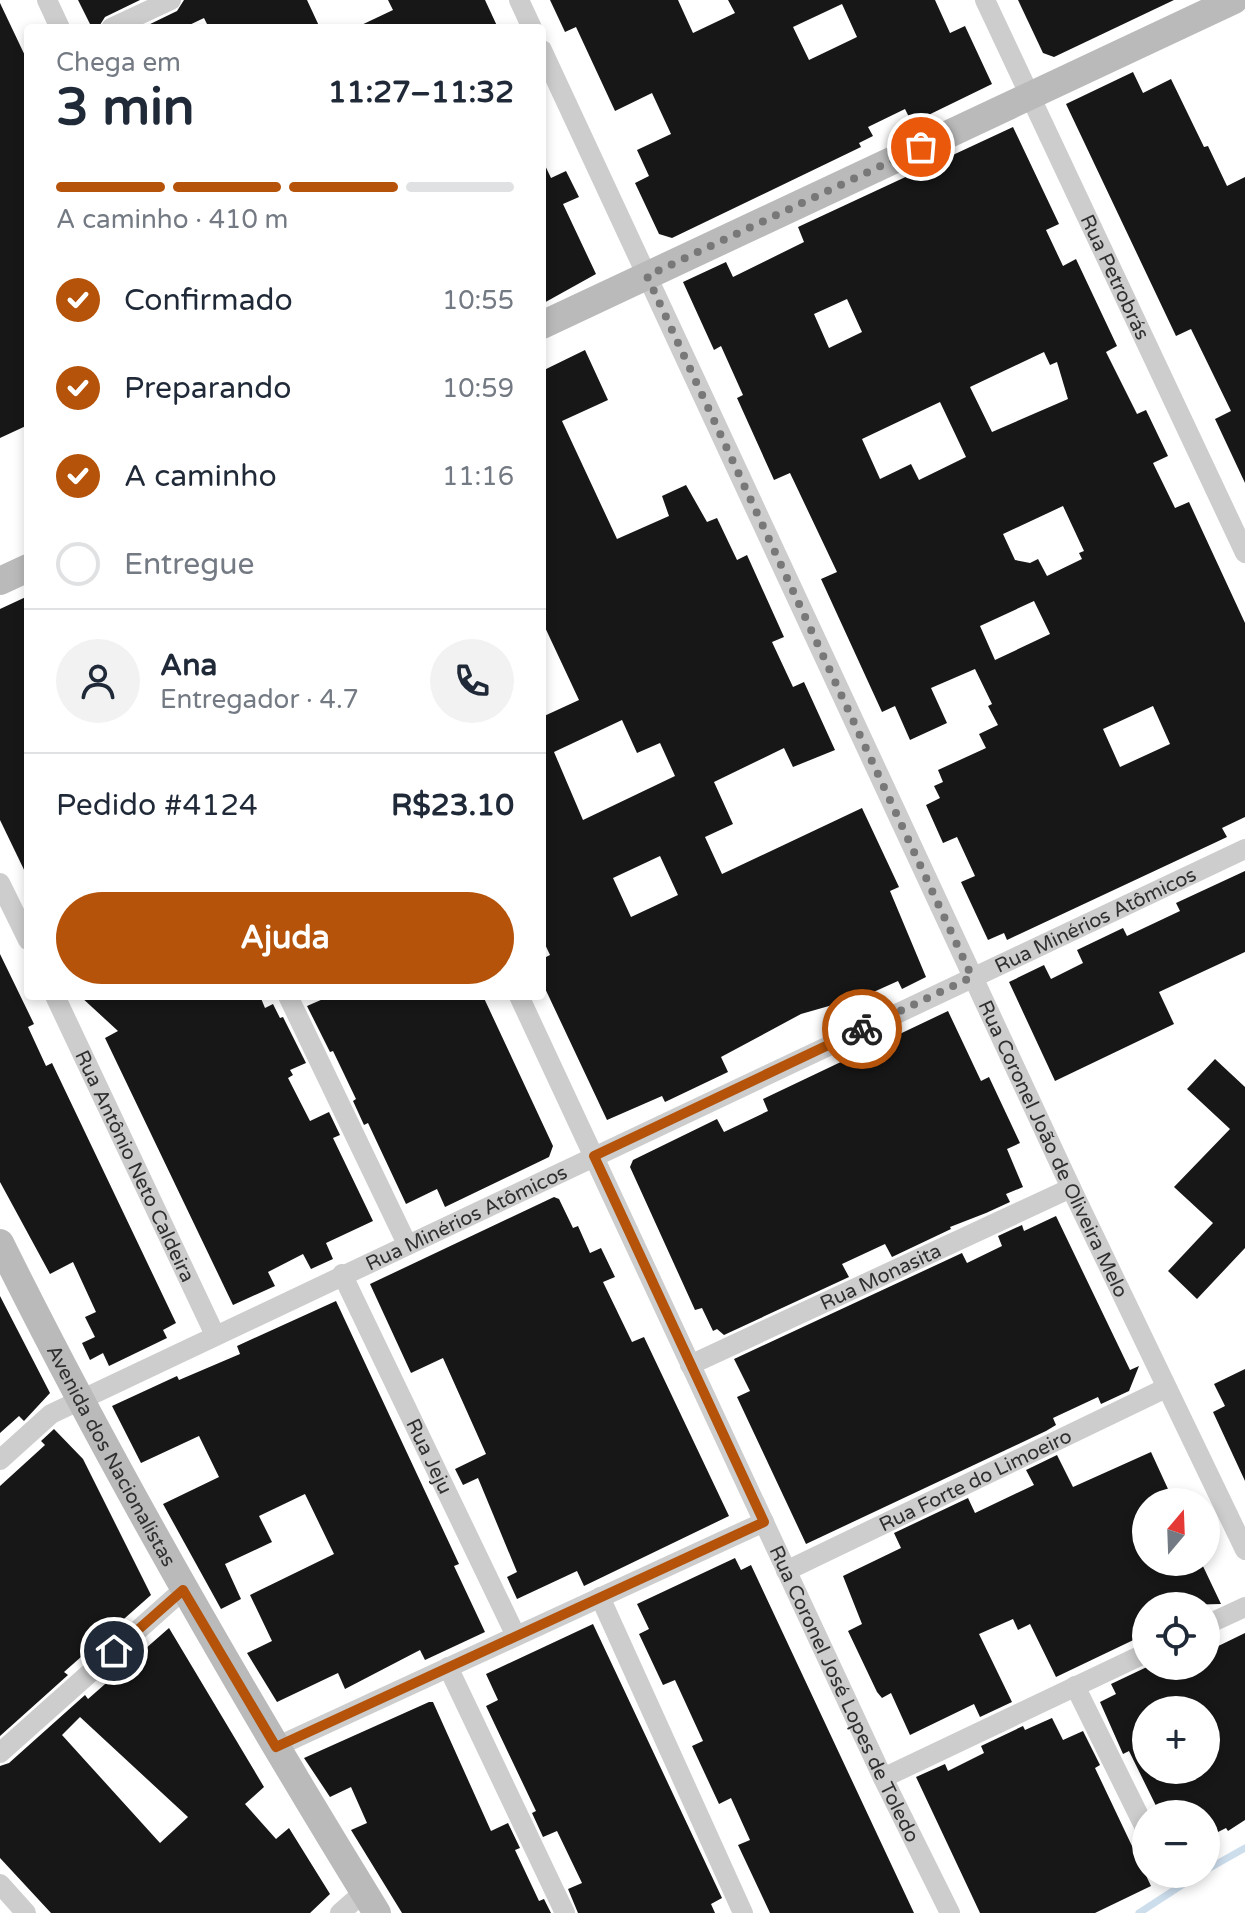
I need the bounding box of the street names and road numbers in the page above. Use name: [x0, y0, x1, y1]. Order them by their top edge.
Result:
street label: Rua Petrobrás: [1075, 211, 1154, 344]
street label: Rua Minérios Atômicos: [991, 863, 1200, 979]
street label: Rua Coronel João de Oliveira Melo: [972, 997, 1133, 1302]
street label: Rua Antônio Neto Caldeira: [69, 1047, 199, 1286]
street label: Rua Minérios Atômicos: [362, 1161, 571, 1276]
street label: Rua Monasita: [816, 1239, 945, 1316]
street label: Avenida dos Nacionalistas: [41, 1341, 180, 1571]
street label: Rua Jeju: [400, 1415, 457, 1498]
street label: Rua Forte do Limoeiro: [875, 1424, 1076, 1537]
street label: Rua Coronel José Lopes de Toledo: [764, 1542, 924, 1847]

